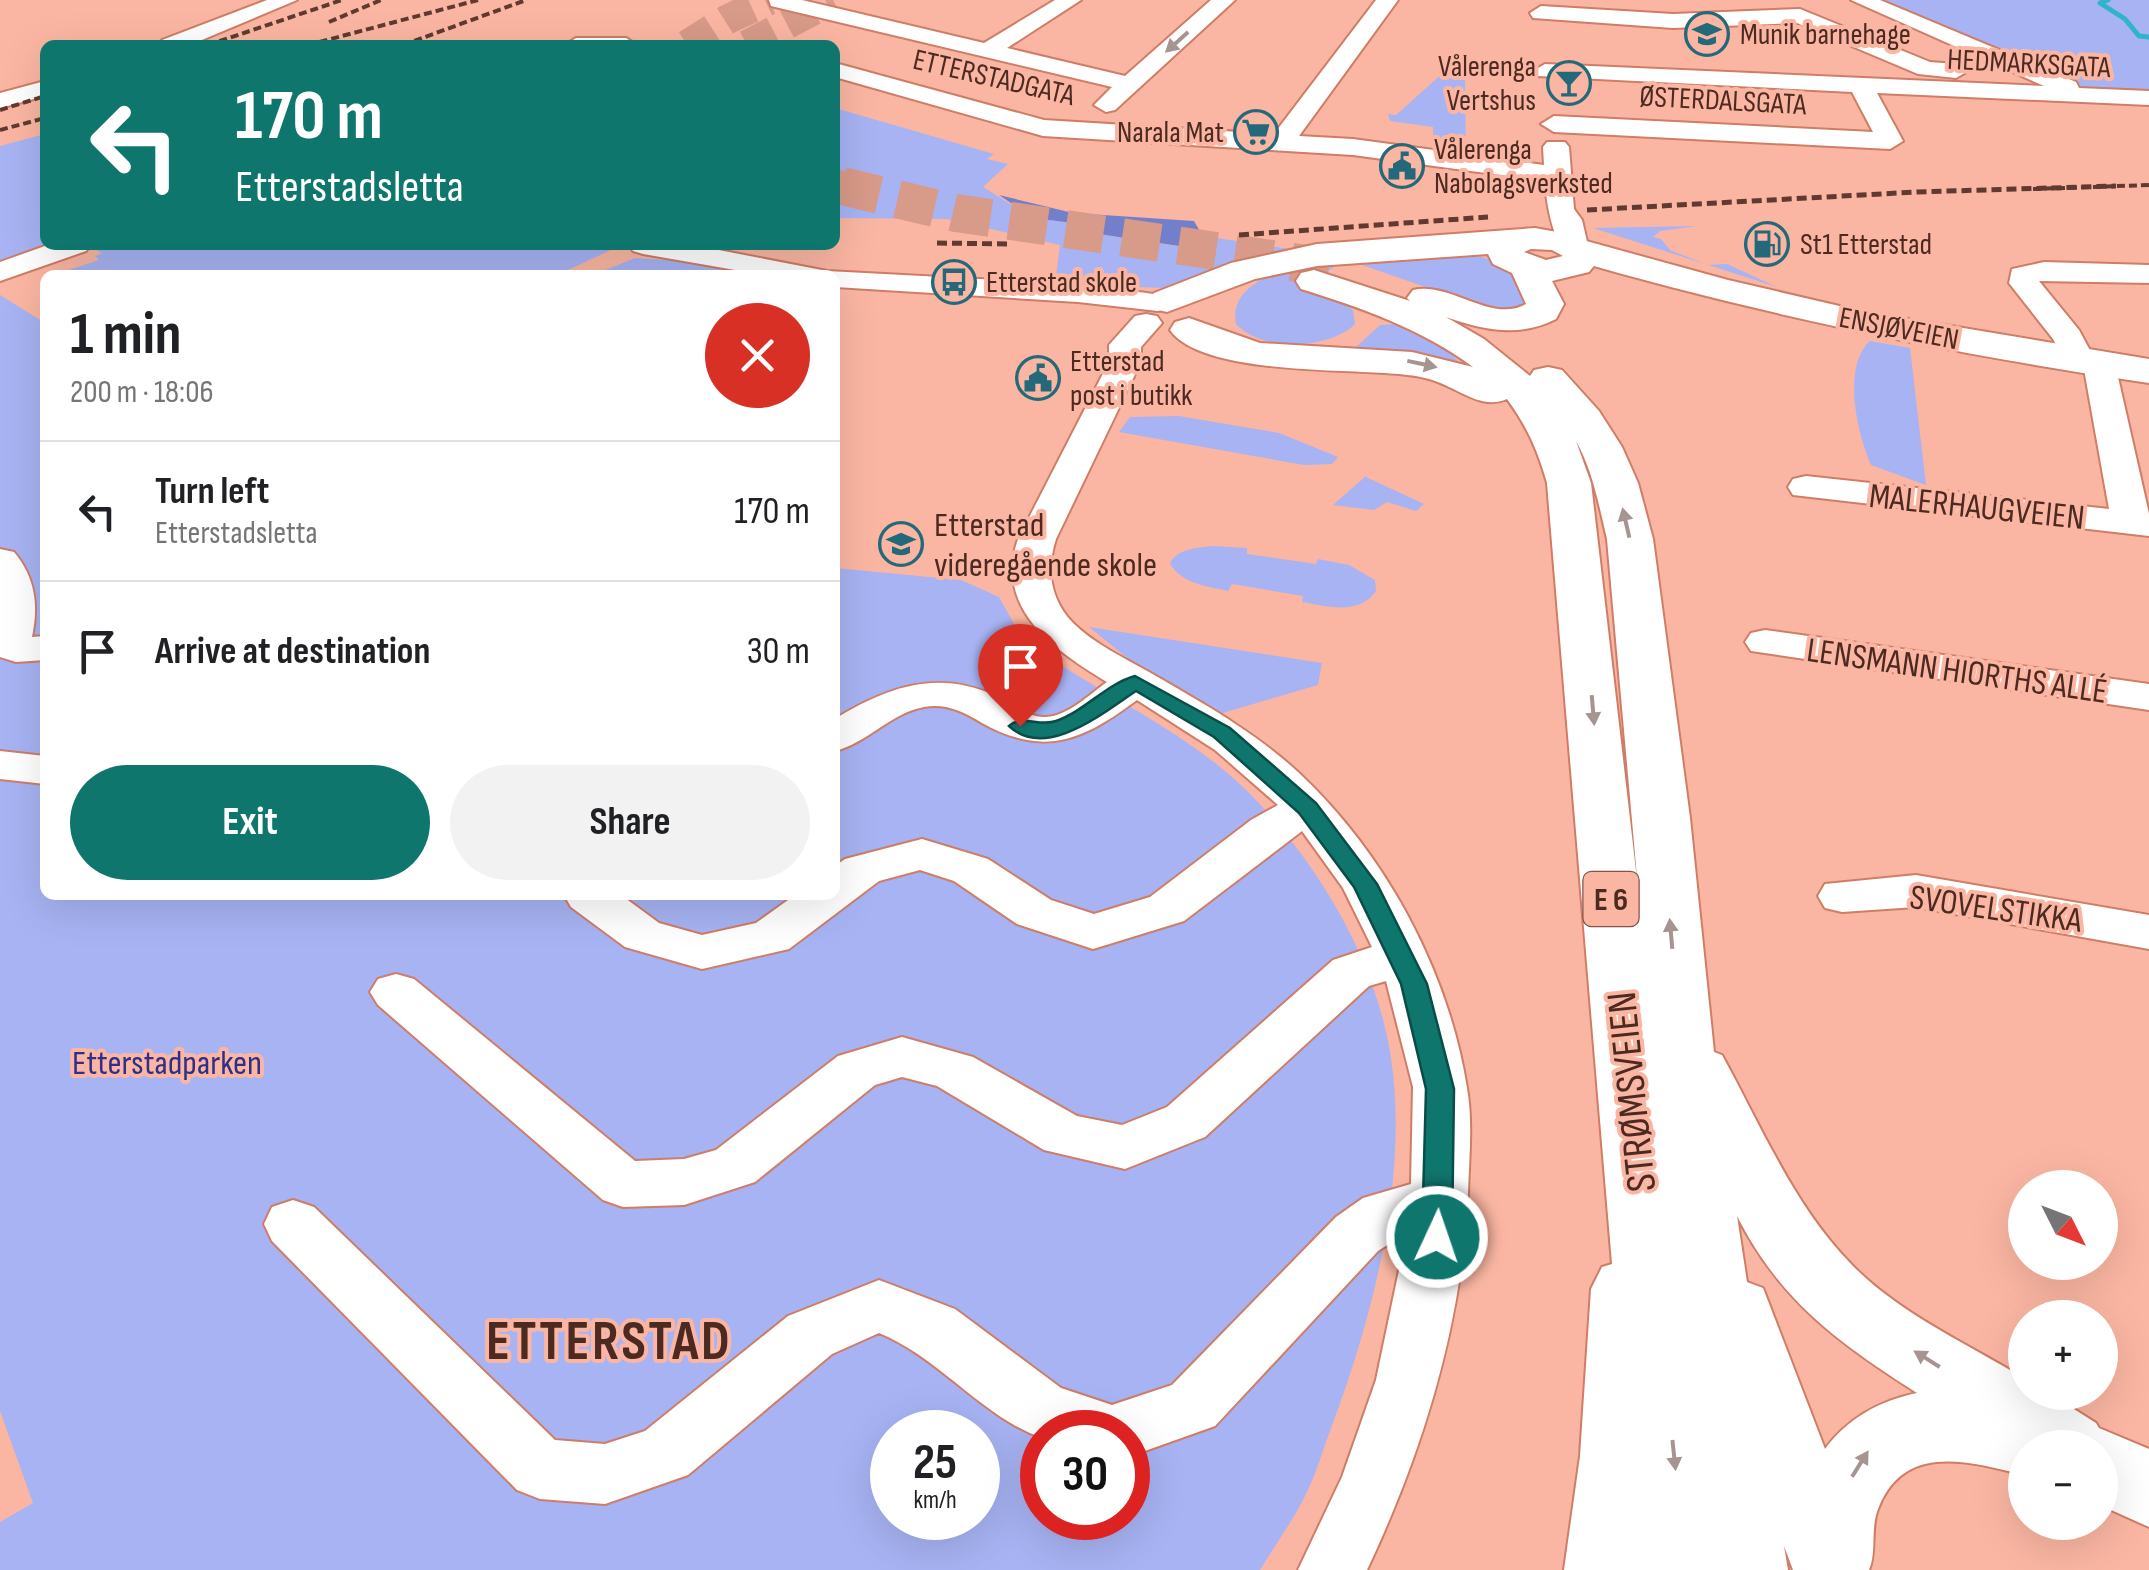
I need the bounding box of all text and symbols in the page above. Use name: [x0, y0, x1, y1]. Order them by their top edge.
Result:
school or university icon: Munik barnehage: [1684, 11, 1730, 57]
place label: Munik barnehage: [1740, 17, 1911, 53]
one-way arrow: [1165, 31, 1190, 53]
street label: ETTERSTADGATA: [909, 42, 1078, 114]
street label: HEDMARKSGATA: [1946, 42, 2112, 86]
place label: Vålerenga Vertshus: [1438, 49, 1536, 119]
bar icon: Vålerenga Vertshus: [1546, 60, 1592, 106]
text: 170 m: [235, 75, 383, 159]
street label: ØSTERDALSGATA: [1639, 79, 1807, 123]
icon: left: [70, 80, 200, 210]
supermarket icon: Narala Mat: [1233, 109, 1279, 155]
place label: Narala Mat: [1117, 115, 1224, 151]
place label: Vålerenga Nabolagsverksted: [1434, 132, 1613, 202]
public building icon: Vålerenga Nabolagsverksted: [1379, 143, 1425, 189]
text: Etterstadsletta: [235, 160, 464, 215]
fuel station icon: St1 Etterstad: [1744, 221, 1790, 267]
place label: St1 Etterstad: [1800, 227, 1932, 263]
bus stop icon: Etterstad skole: [931, 259, 977, 305]
place label: Etterstad skole: [986, 265, 1137, 301]
text: 1 min: [70, 299, 182, 371]
street label: ENSJØVEIEN: [1836, 300, 1962, 358]
button: close: [705, 303, 810, 408]
place label: Etterstad post i butikk: [1070, 344, 1193, 414]
public building icon: Etterstad post i butikk: [1015, 355, 1061, 401]
one-way arrow: [1407, 357, 1438, 373]
text: 200 m · 18:06: [70, 373, 213, 412]
text: Turn left: [155, 469, 269, 514]
street label: MALERHAUGVEIEN: [1867, 475, 2086, 540]
icon: left: [70, 484, 125, 539]
text: 170 m: [734, 489, 810, 534]
place label: Etterstad videregående skole: [934, 504, 1157, 587]
one-way arrow: [1618, 507, 1633, 538]
text: Etterstadsletta: [155, 514, 318, 553]
school or university icon: Etterstad videregående skole: [878, 521, 924, 567]
icon: arrive: [70, 624, 125, 679]
pin: [978, 624, 1063, 727]
text: Arrive at destination: [155, 629, 430, 674]
text: 30 m: [747, 629, 810, 674]
street label: LENSMANN HIORTHS ALLÉ: [1804, 629, 2110, 714]
icon: arrive: [993, 639, 1048, 694]
one-way arrow: [1586, 694, 1602, 726]
button: Exit: [70, 765, 430, 880]
button: Share: [450, 765, 810, 880]
road number: E 6: [1584, 872, 1638, 926]
street label: SVOVELSTIKKA: [1907, 876, 2085, 943]
one-way arrow: [1663, 918, 1679, 949]
street label: STRØMSVEIEN: [1597, 989, 1668, 1194]
park label: Etterstadparken: [72, 1042, 262, 1085]
north arrow: [2008, 1170, 2118, 1280]
map controls: [2008, 1170, 2118, 1540]
position arrow: [1385, 1185, 1489, 1289]
button: +: [2008, 1300, 2118, 1410]
district label: ETTERSTAD: [486, 1309, 732, 1376]
one-way arrow: [1913, 1350, 1940, 1368]
speed limit sign: 30: [1020, 1410, 1150, 1540]
button: −: [2008, 1430, 2118, 1540]
text: 25: [913, 1433, 957, 1493]
one-way arrow: [1666, 1440, 1682, 1472]
one-way arrow: [1851, 1450, 1868, 1478]
text: km/h: [913, 1485, 957, 1516]

